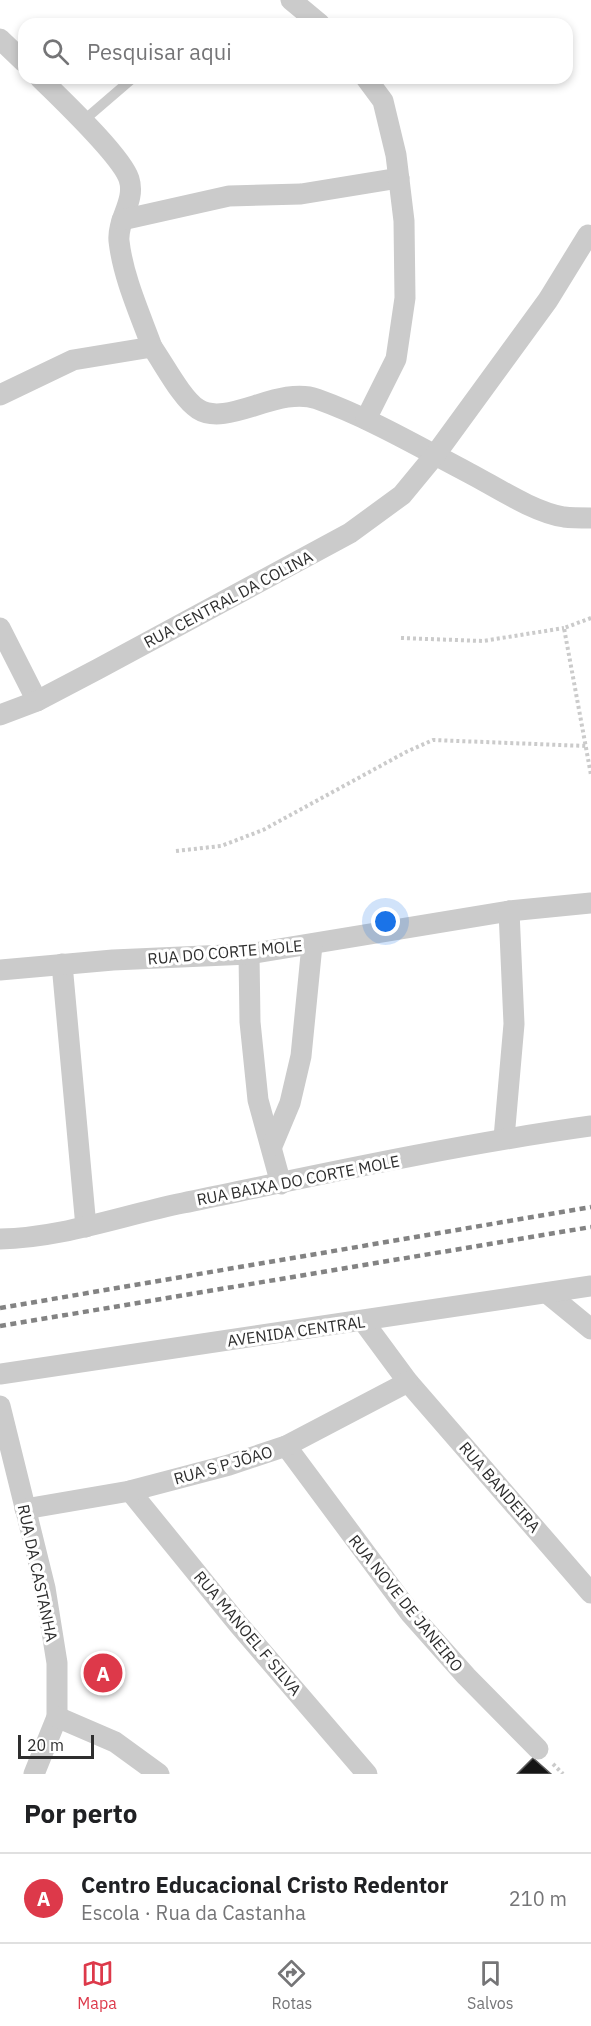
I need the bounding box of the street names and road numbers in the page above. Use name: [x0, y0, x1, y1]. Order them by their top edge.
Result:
street label: RUA CENTRAL DA COLINA: [140, 546, 316, 652]
street label: RUA DO CORTE MOLE: [147, 935, 303, 969]
street label: RUA BAIXA DO CORTE MOLE: [195, 1151, 401, 1209]
street label: AVENIDA CENTRAL: [226, 1311, 366, 1351]
street label: RUA BANDEIRA: [455, 1438, 545, 1536]
street label: RUA S P JÕAO: [171, 1441, 275, 1489]
street label: RUA DA CASTANHA: [14, 1503, 62, 1643]
street label: RUA NOVE DE JANEIRO: [345, 1530, 467, 1676]
street label: RUA MANOEL F SILVA: [190, 1567, 306, 1699]

